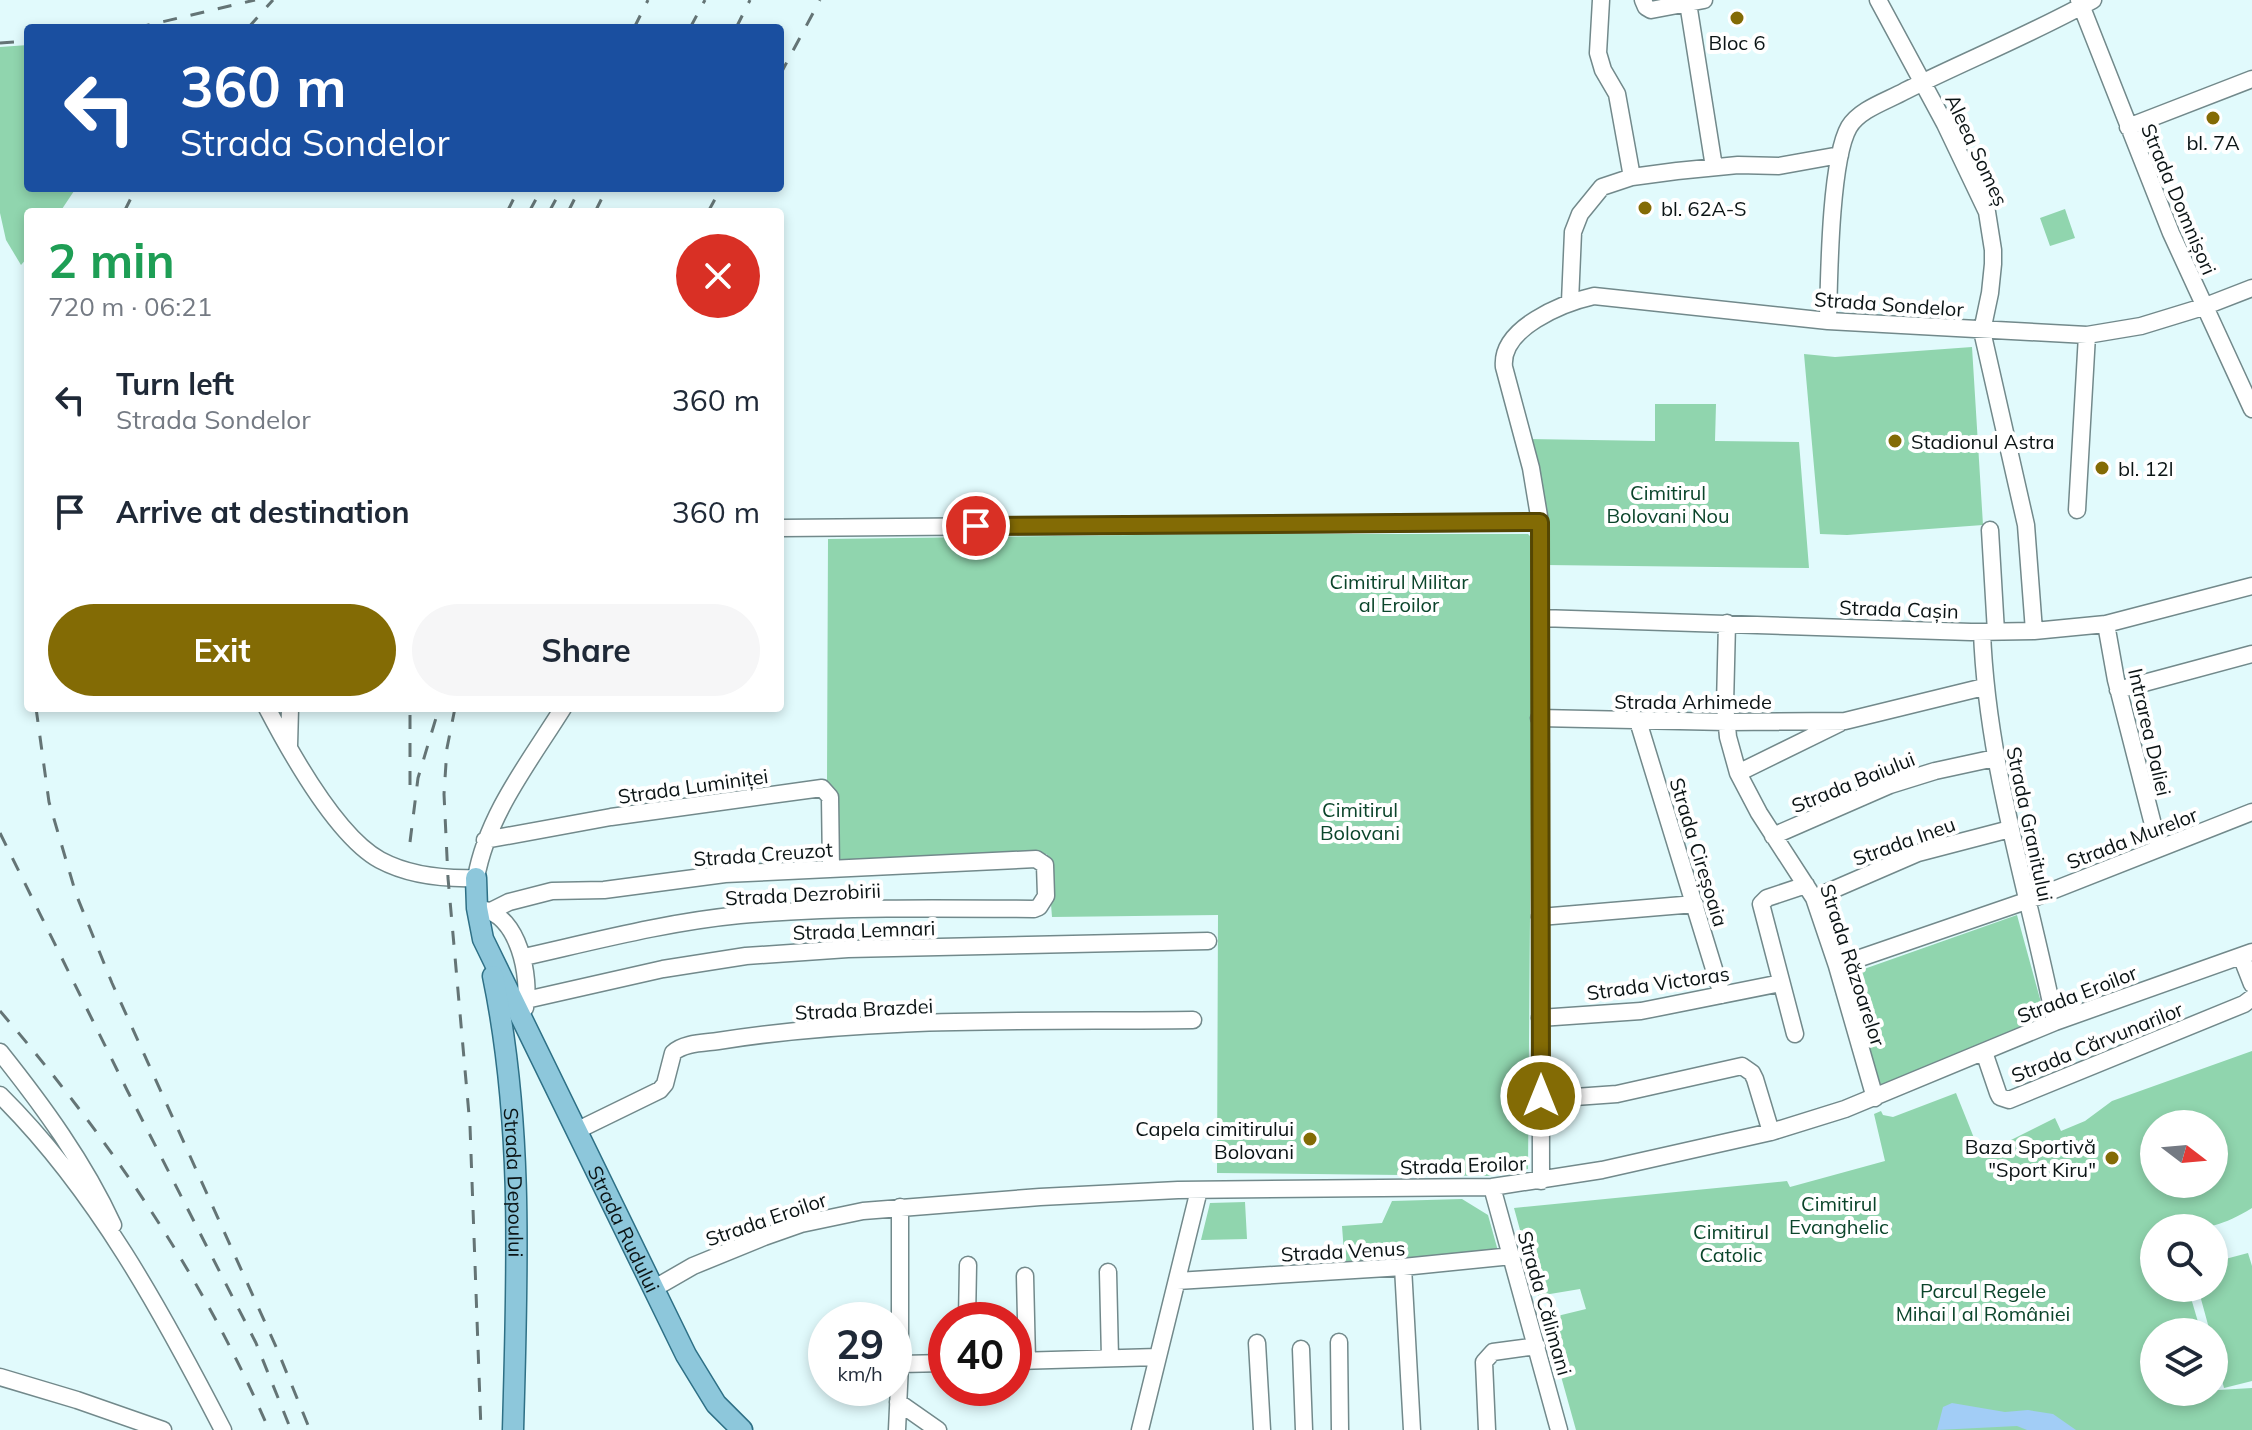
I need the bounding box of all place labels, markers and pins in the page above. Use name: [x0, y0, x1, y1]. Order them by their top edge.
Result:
marker: Bloc 6: [1728, 9, 1746, 27]
place label: Bloc 6: [1709, 30, 1765, 55]
marker: bl. 7A: [2204, 109, 2222, 127]
place label: bl. 7A: [2186, 130, 2240, 155]
place label: bl. 62A-S: [1661, 196, 1746, 221]
marker: bl. 62A-S: [1636, 199, 1654, 217]
place label: Stadionul Astra: [1911, 429, 2054, 454]
marker: Stadionul Astra: [1886, 432, 1904, 450]
place label: bl. 12I: [2118, 456, 2174, 481]
marker: bl. 12I: [2093, 459, 2111, 477]
pin: [942, 492, 1010, 560]
place label: Capela cimitirului Bolovani: [1135, 1116, 1294, 1164]
marker: Capela cimitirului Bolovani: [1301, 1130, 1319, 1148]
place label: Baza Sportivă "Sport Kiru": [1965, 1134, 2096, 1182]
marker: Baza Sportivă "Sport Kiru": [2103, 1149, 2121, 1167]

